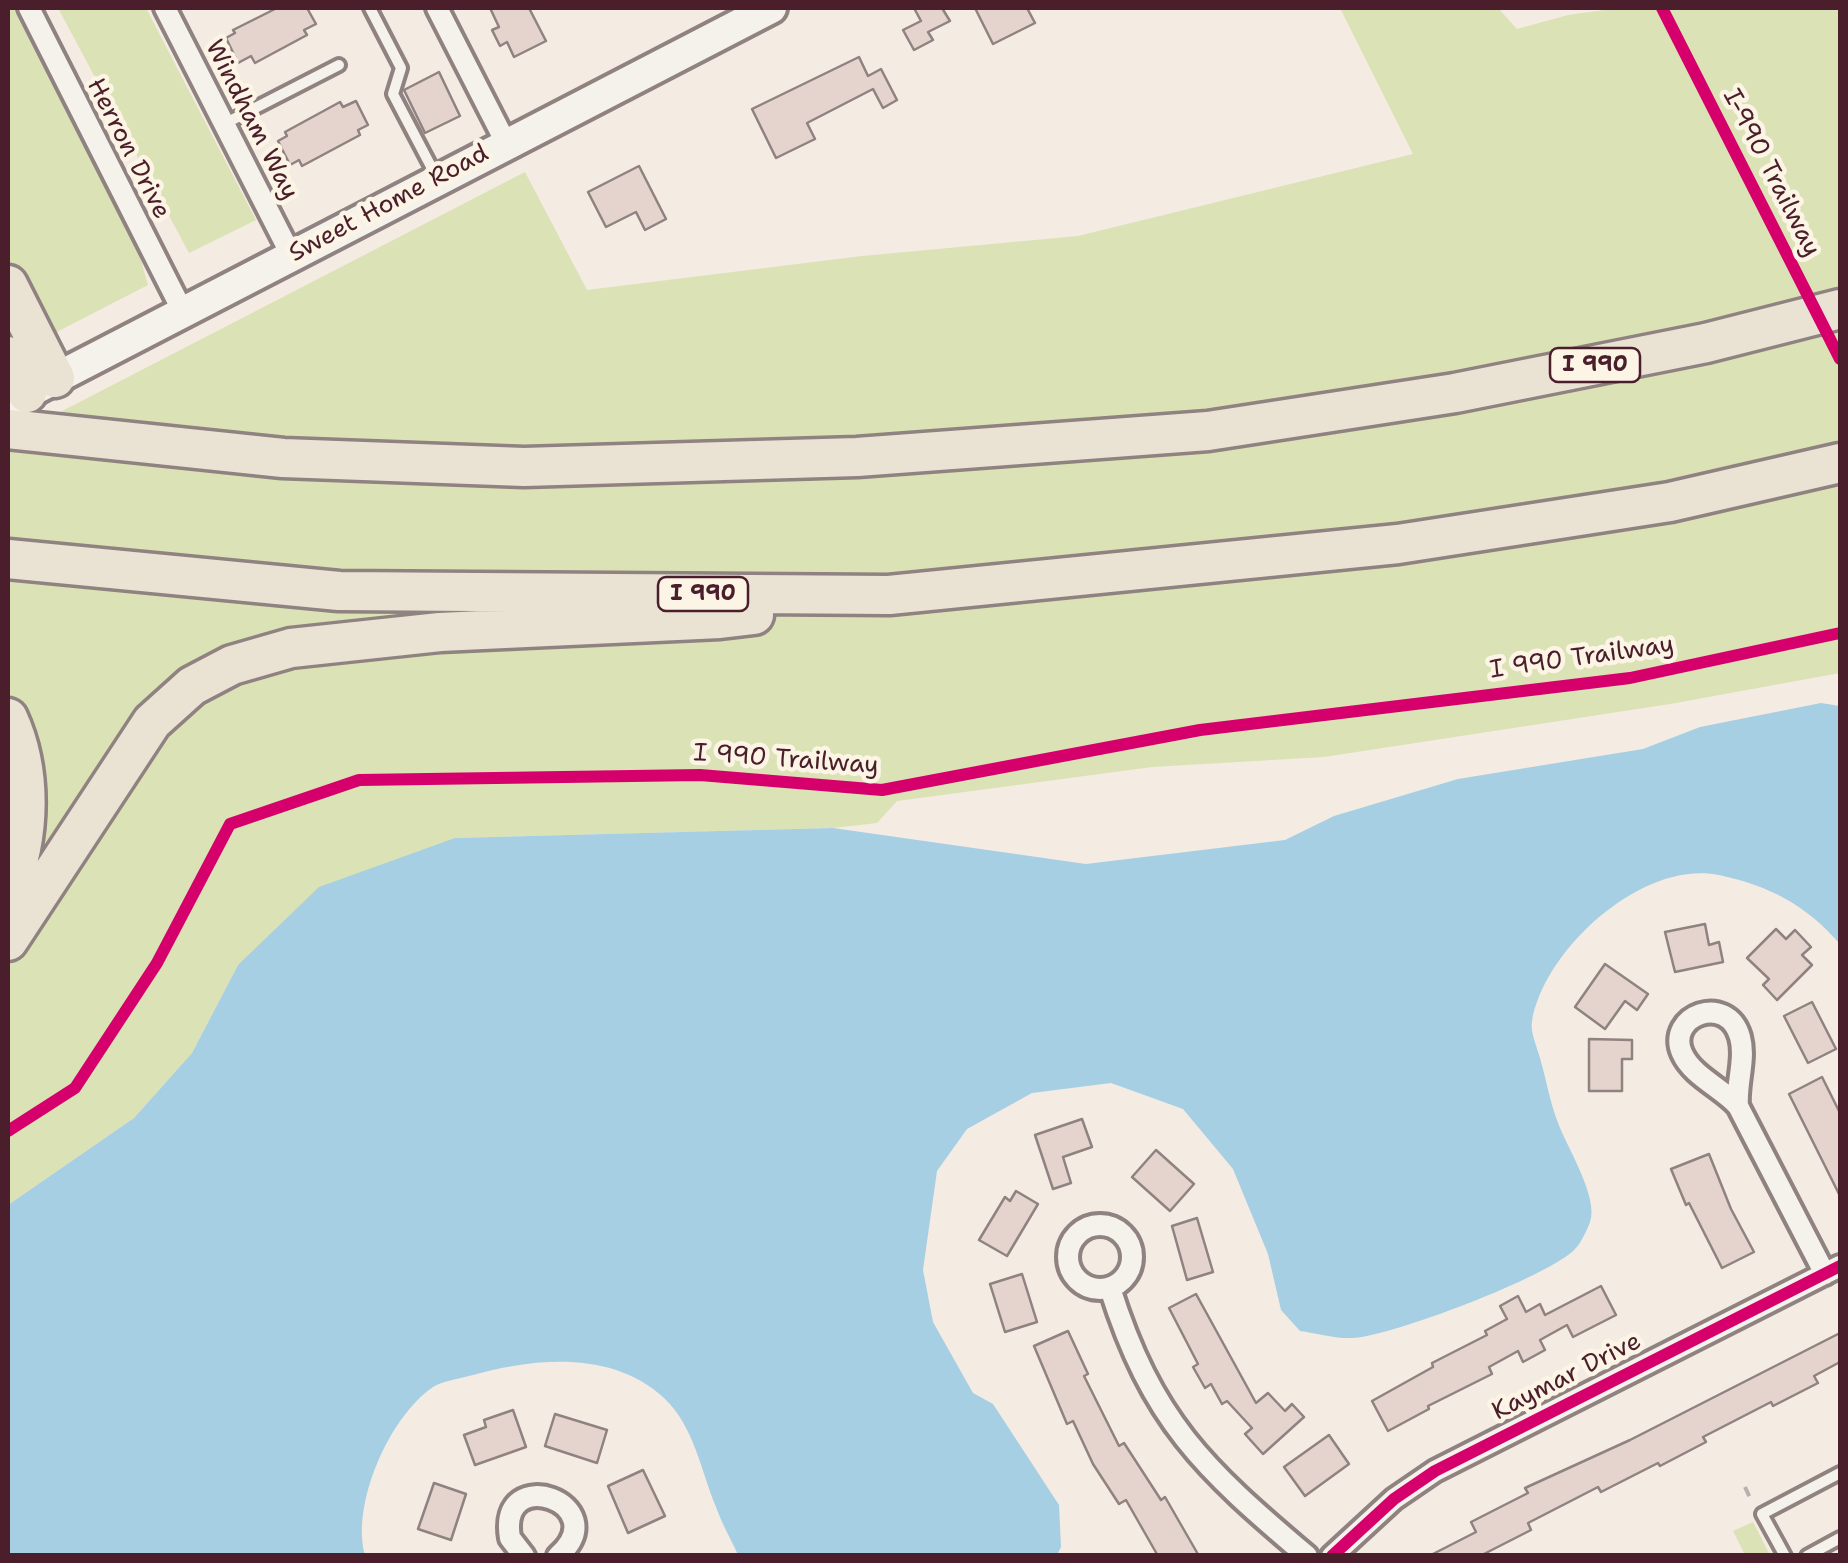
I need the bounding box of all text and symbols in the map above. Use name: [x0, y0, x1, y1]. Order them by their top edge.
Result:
street label: Windham Way: [198, 35, 304, 205]
street label: Herron Drive: [80, 74, 176, 224]
street label: I-990 Trailway: [1716, 84, 1826, 262]
street label: Sweet Home Road: [284, 139, 494, 269]
road number: I 990: [1550, 348, 1640, 382]
road number: I 990: [658, 577, 748, 611]
street label: I 990 Trailway: [1488, 630, 1676, 686]
street label: I 990 Trailway: [692, 739, 880, 781]
street label: Kaymar Drive: [1487, 1327, 1647, 1427]

